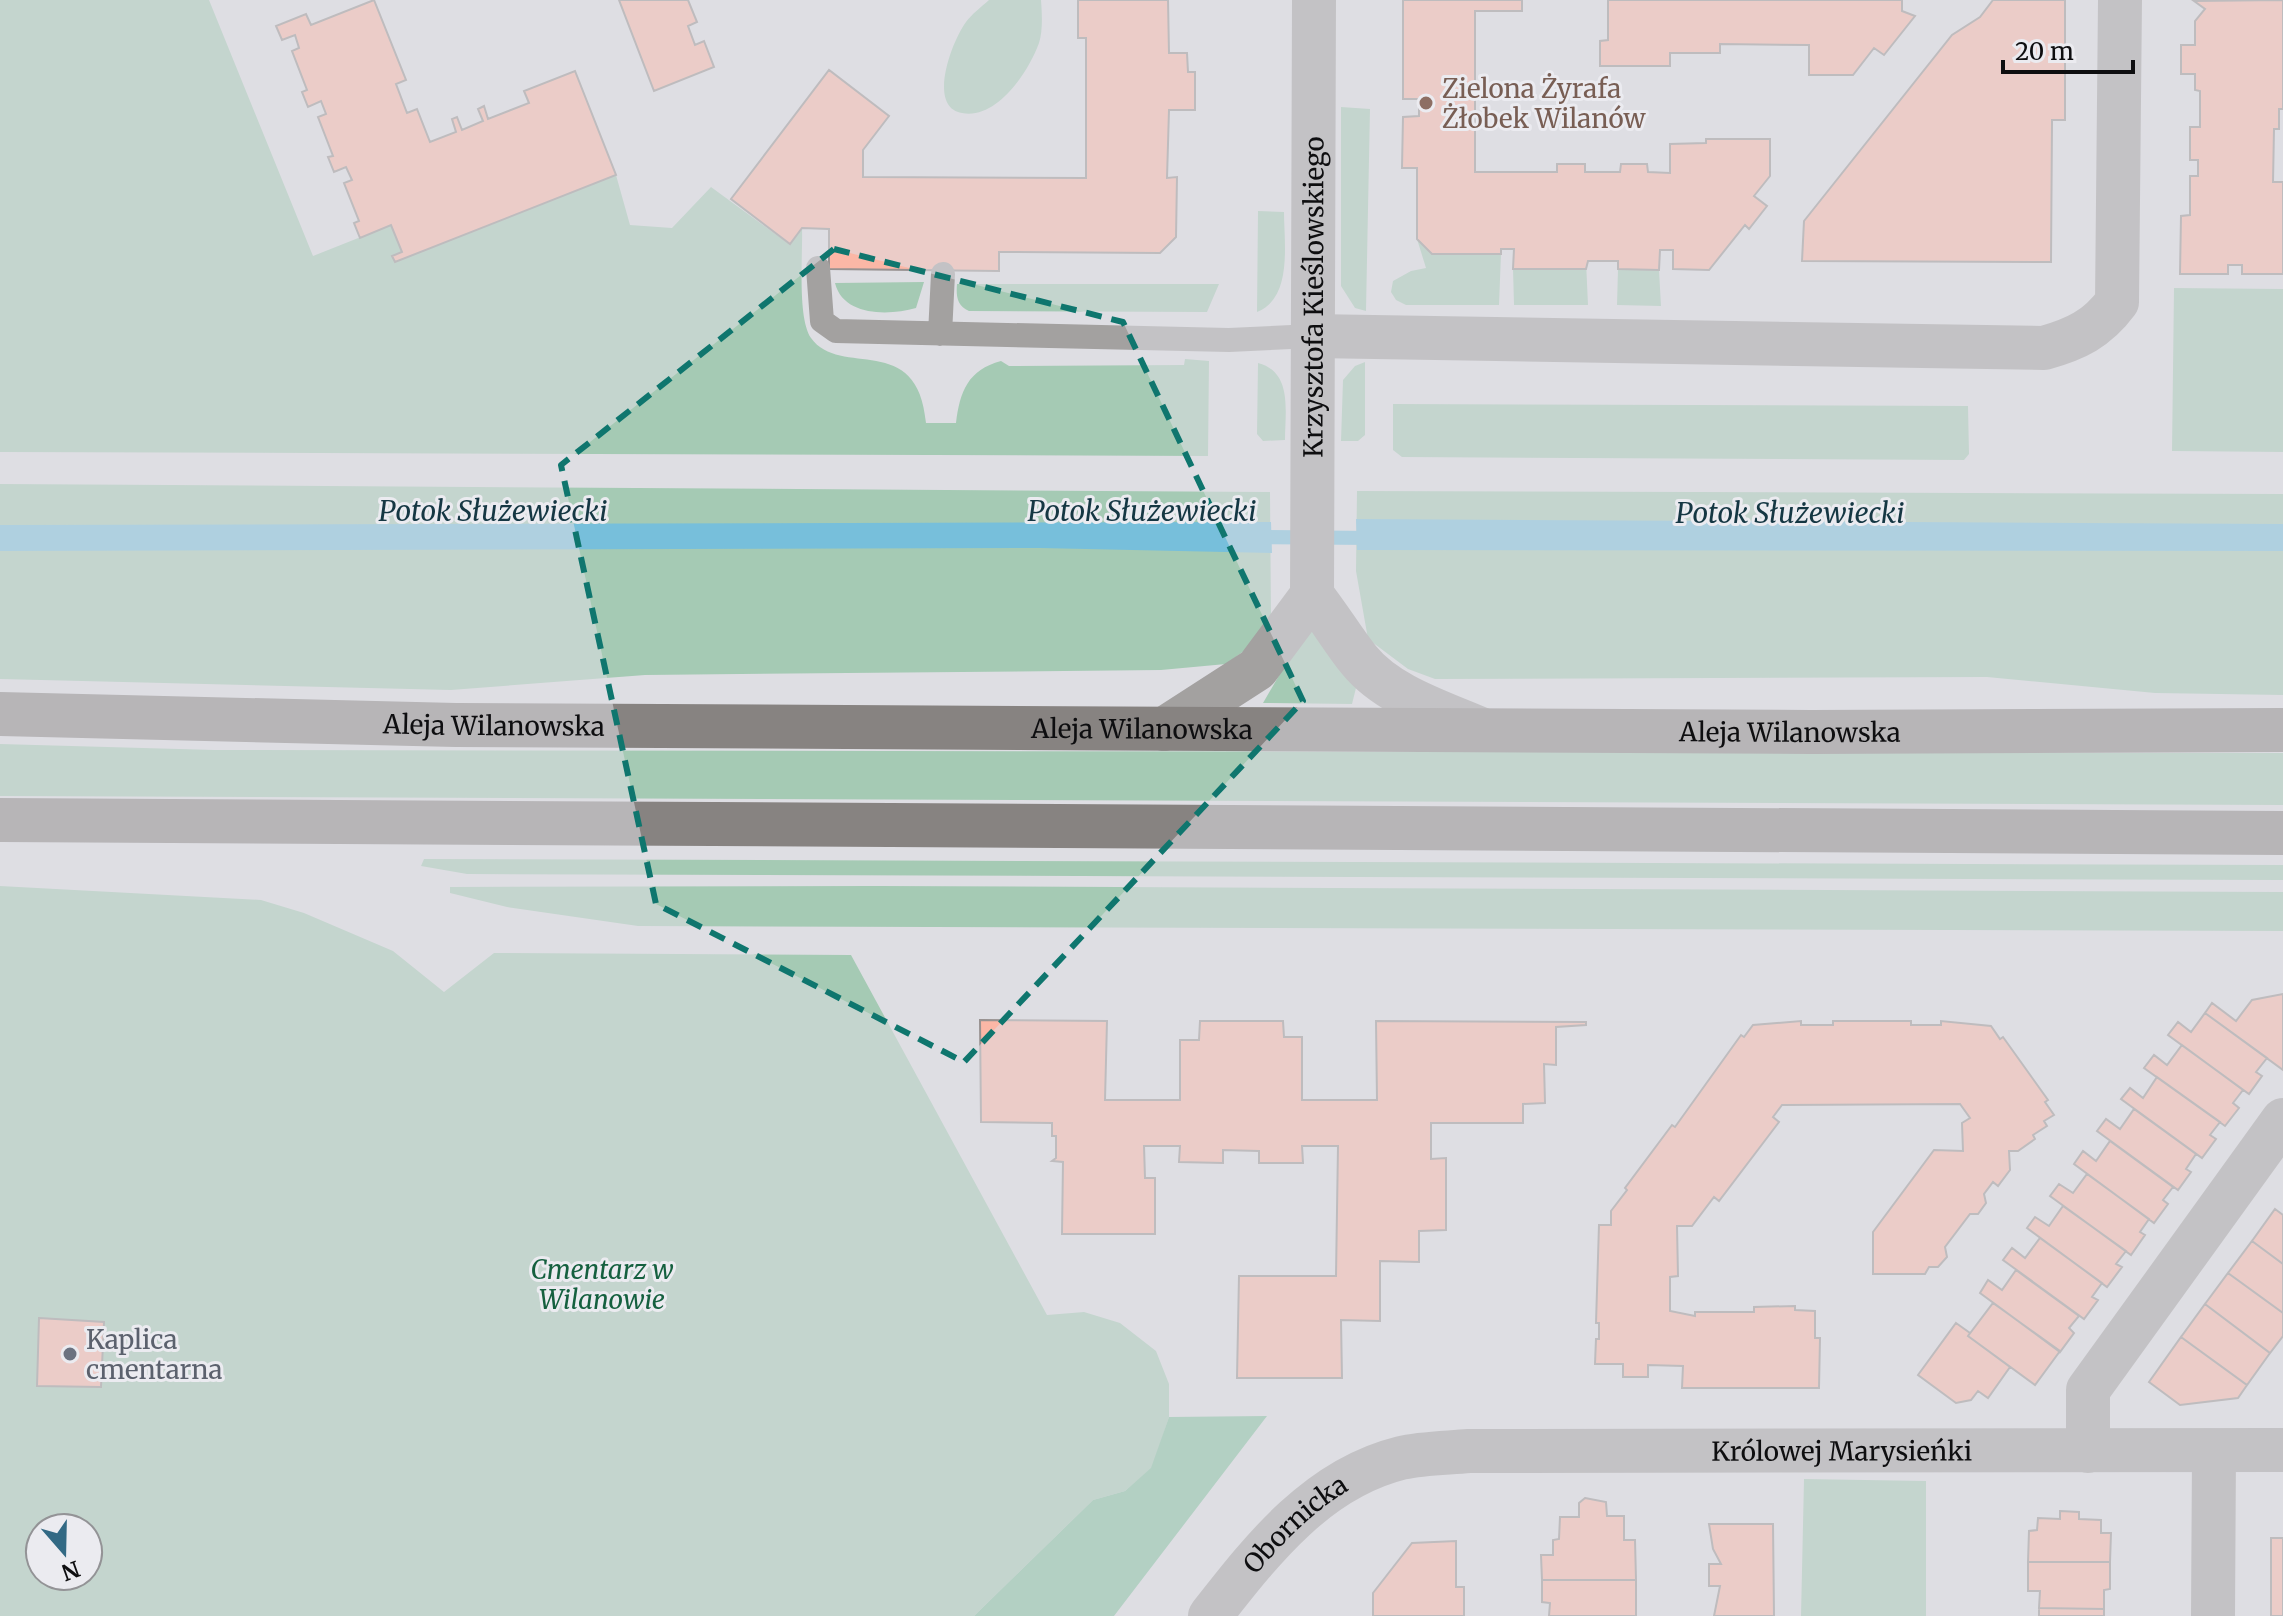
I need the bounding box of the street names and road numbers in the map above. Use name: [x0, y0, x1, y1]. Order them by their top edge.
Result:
street label: Krzysztofa Kieślowskiego: [1296, 136, 1330, 458]
street label: Aleja Wilanowska: [382, 707, 605, 742]
street label: Aleja Wilanowska: [1030, 711, 1253, 746]
street label: Aleja Wilanowska: [1678, 715, 1901, 749]
street label: Królowej Marysieńki: [1711, 1434, 1972, 1467]
street label: Obornicka: [1235, 1467, 1353, 1579]

